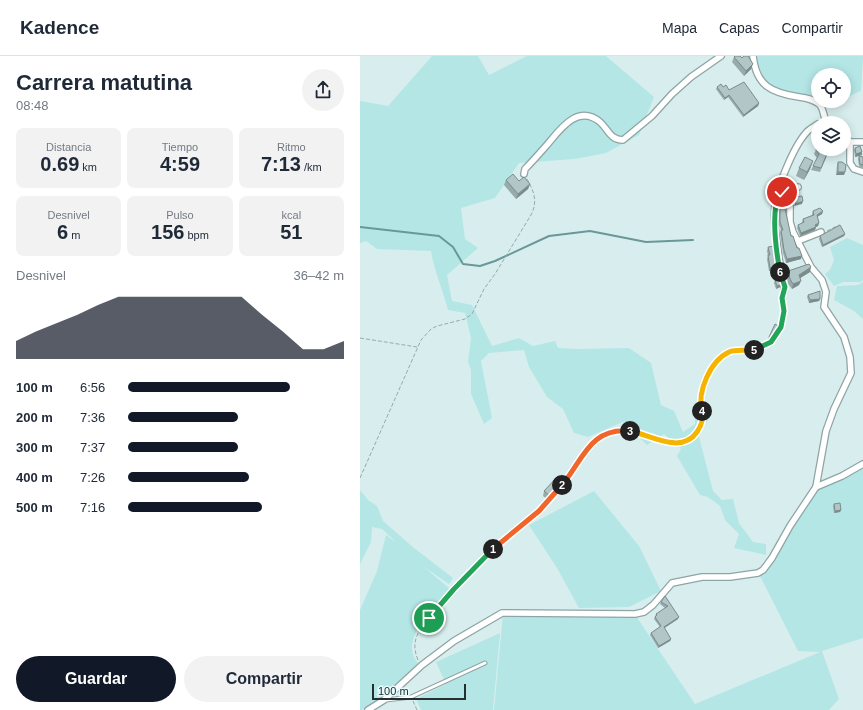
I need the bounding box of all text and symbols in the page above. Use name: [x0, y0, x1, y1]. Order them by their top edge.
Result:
text: Kadence: [20, 17, 99, 38]
text: Mapa: [662, 20, 697, 36]
text: Capas: [719, 20, 760, 36]
text: Compartir: [782, 20, 843, 36]
map controls: [811, 68, 851, 156]
button: locate: [811, 68, 851, 108]
button: share: [302, 69, 344, 111]
text: Carrera matutina: [16, 70, 192, 95]
text: 08:48: [16, 98, 49, 113]
button: layers: [811, 116, 851, 156]
text: Distancia: [46, 141, 91, 153]
text: Tiempo: [162, 141, 198, 153]
text: Ritmo: [277, 141, 306, 153]
text: 0.69: [40, 153, 79, 175]
text: 4:59: [160, 153, 200, 175]
text: 7:13: [261, 153, 301, 175]
text: km: [79, 161, 97, 173]
text: /km: [301, 161, 322, 173]
pin: [765, 175, 799, 209]
icon: check: [771, 181, 793, 203]
text: Desnivel: [48, 209, 90, 221]
text: Pulso: [166, 209, 194, 221]
text: kcal: [282, 209, 301, 221]
text: 6: [57, 221, 68, 243]
text: 156: [151, 221, 184, 243]
text: 51: [280, 221, 302, 243]
text: m: [68, 229, 80, 241]
text: bpm: [184, 229, 209, 241]
pin: 6: [770, 262, 790, 282]
text: 6: [777, 266, 783, 278]
text: Desnivel: [16, 268, 66, 283]
text: 36–42 m: [293, 268, 344, 283]
pin: 5: [744, 340, 764, 360]
text: 5: [751, 344, 757, 356]
text: 100 m: [16, 380, 53, 395]
text: 6:56: [80, 380, 105, 395]
pin: 4: [692, 401, 712, 421]
text: 4: [699, 405, 705, 417]
text: 200 m: [16, 410, 53, 425]
text: 7:36: [80, 410, 105, 425]
pin: 3: [620, 421, 640, 441]
text: 3: [627, 425, 633, 437]
text: 300 m: [16, 440, 53, 455]
text: 7:37: [80, 440, 105, 455]
text: 400 m: [16, 470, 53, 485]
text: 7:26: [80, 470, 105, 485]
pin: 2: [552, 475, 572, 495]
text: 2: [559, 479, 565, 491]
text: 500 m: [16, 500, 53, 515]
text: 7:16: [80, 500, 105, 515]
pin: 1: [483, 539, 503, 559]
text: 1: [490, 543, 496, 555]
pin: [412, 601, 446, 635]
icon: arrive: [418, 607, 440, 629]
button: Guardar: [16, 656, 176, 702]
button: Compartir: [184, 656, 344, 702]
scale bar: [372, 682, 466, 701]
text: 100 m: [378, 685, 409, 697]

